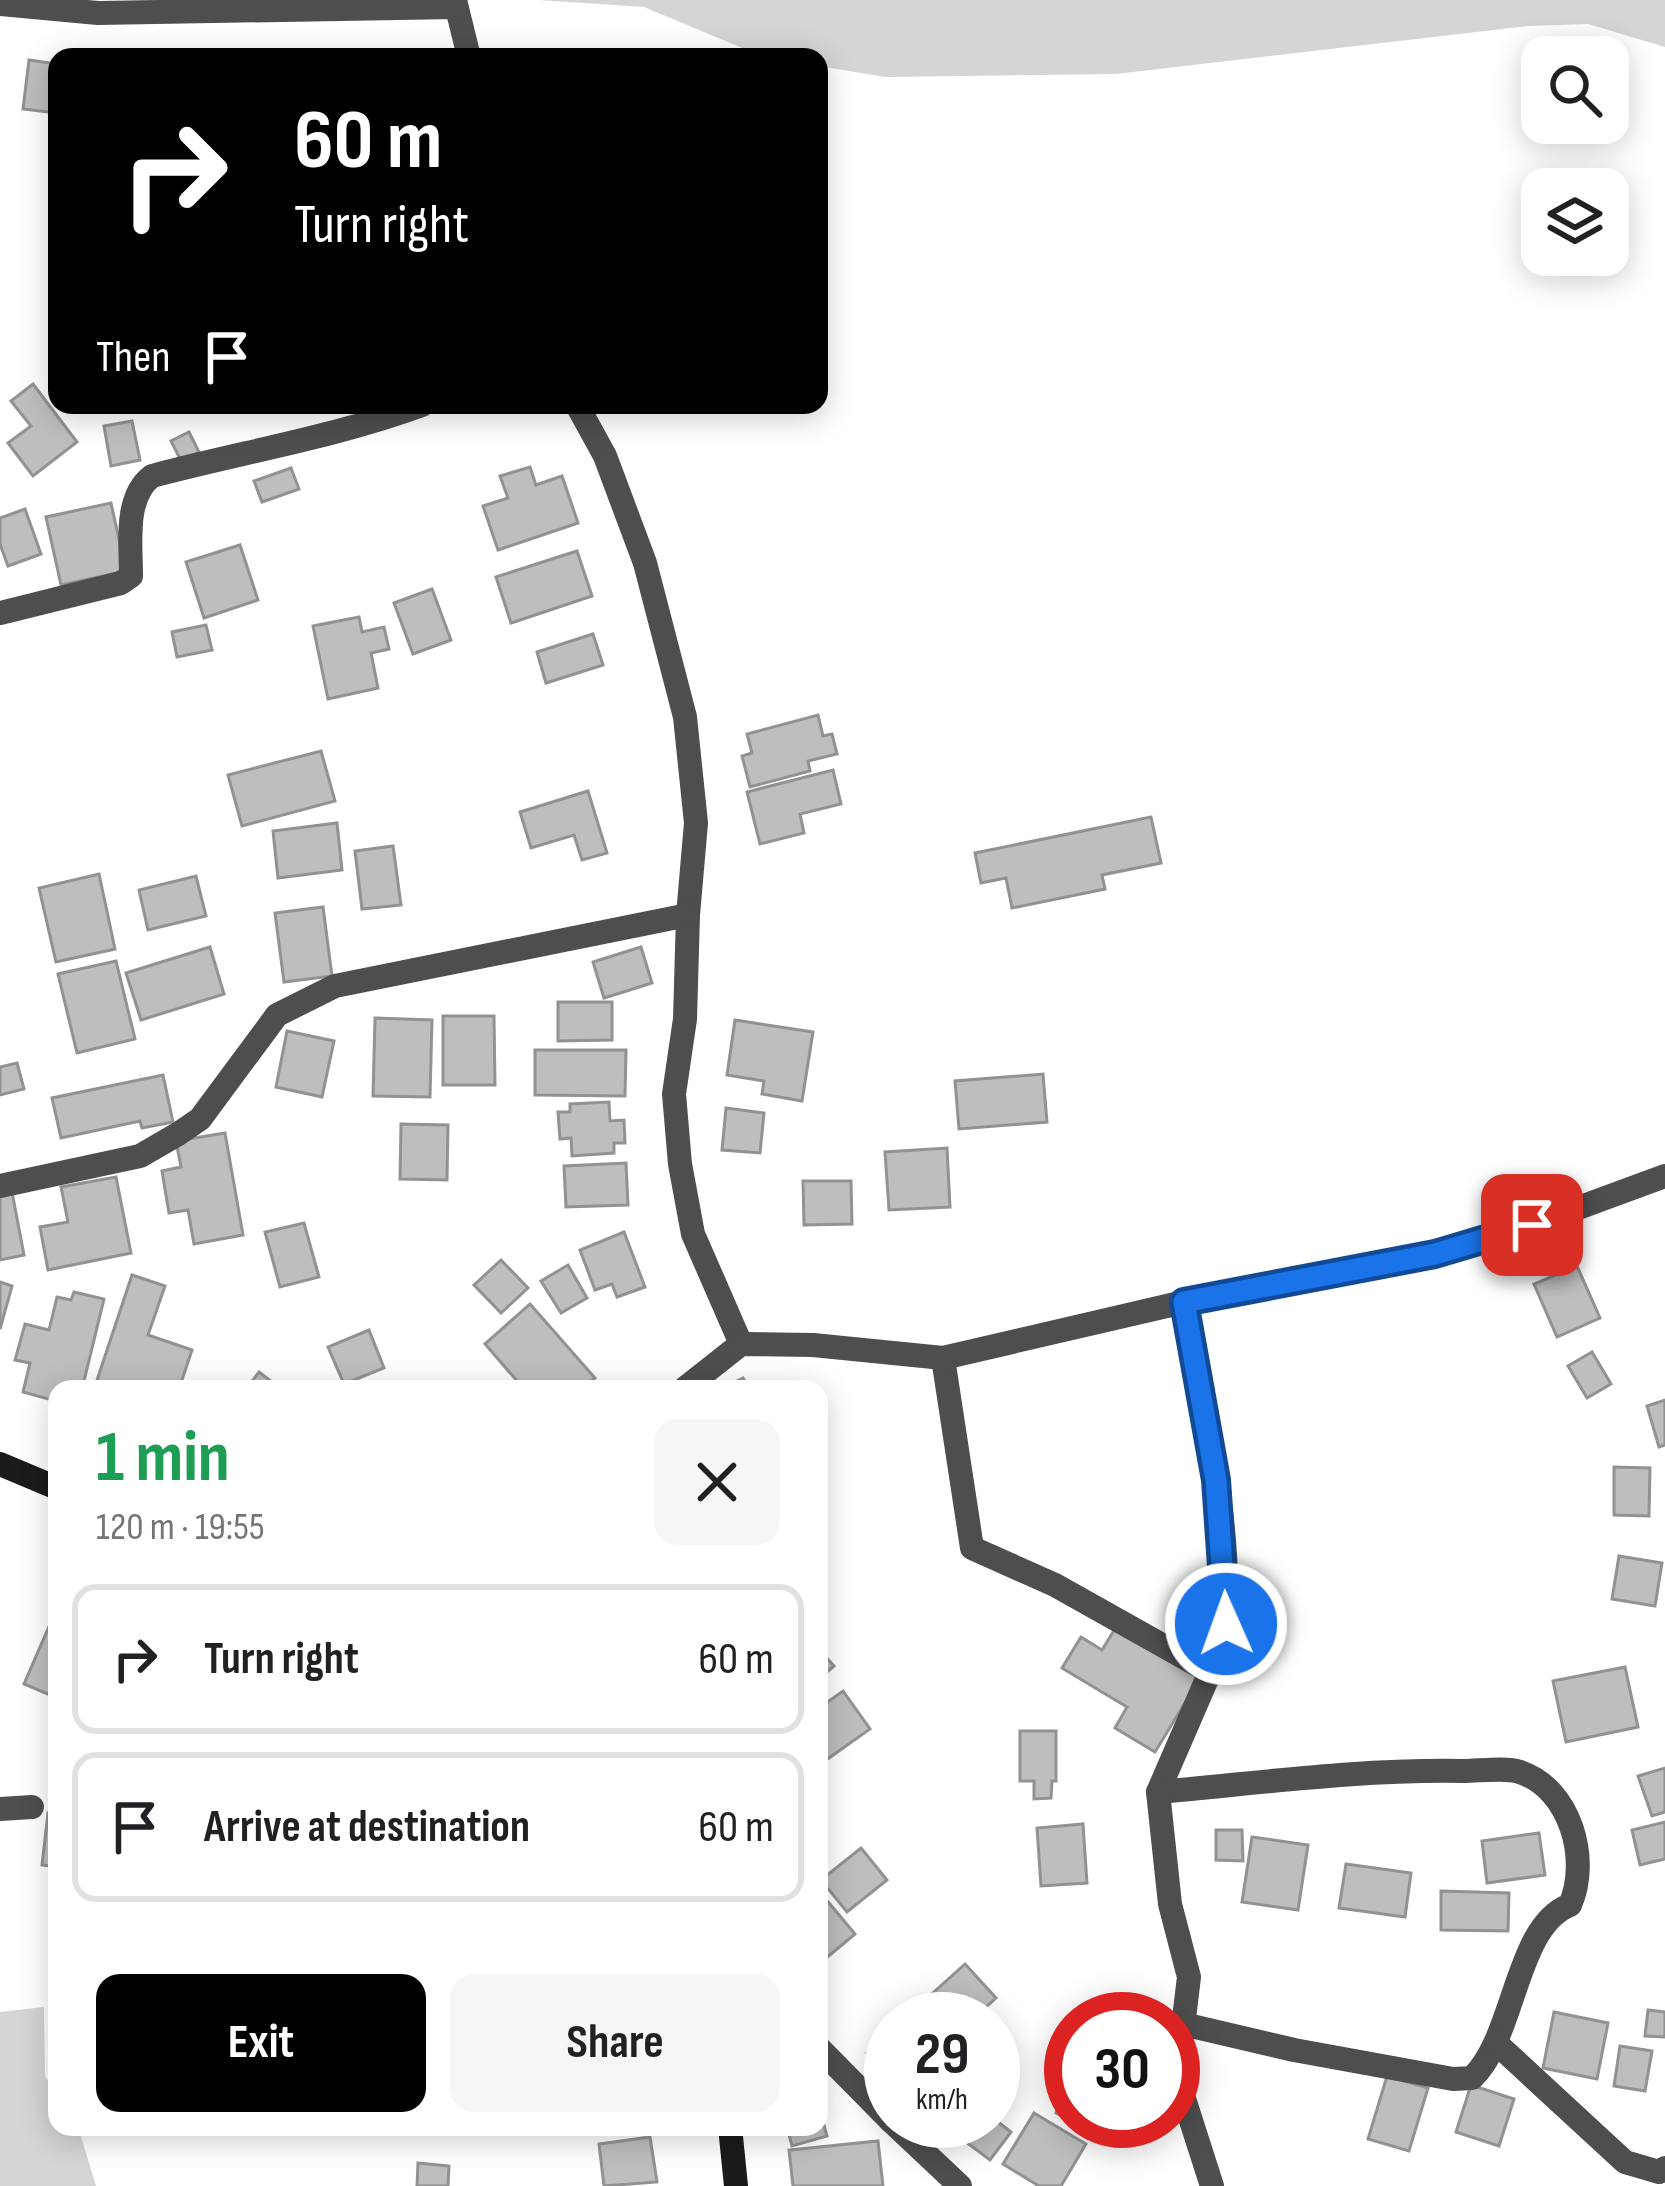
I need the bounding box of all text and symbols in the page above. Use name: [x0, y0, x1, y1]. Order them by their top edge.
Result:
map controls: [1521, 36, 1629, 276]
button: search: [1521, 36, 1629, 144]
text: 60 m: [294, 91, 442, 192]
icon: right: [96, 96, 252, 252]
button: layers: [1521, 168, 1629, 276]
text: Turn right: [294, 193, 469, 258]
icon: arrive: [194, 324, 260, 390]
text: Then: [96, 330, 170, 385]
pin: [1481, 1174, 1583, 1276]
icon: arrive: [1499, 1192, 1565, 1258]
text: 1 min: [96, 1415, 230, 1502]
button: close: [654, 1419, 780, 1545]
text: 120 m · 19:55: [96, 1504, 265, 1551]
position arrow: [1163, 1561, 1289, 1687]
icon: right: [102, 1626, 168, 1692]
text: Turn right: [204, 1632, 359, 1687]
text: 60 m: [698, 1632, 774, 1687]
icon: arrive: [102, 1794, 168, 1860]
text: Arrive at destination: [204, 1800, 530, 1855]
text: 60 m: [698, 1800, 774, 1855]
button: Exit: [96, 1974, 426, 2112]
button: Share: [450, 1974, 780, 2112]
speed limit sign: 30: [1044, 1992, 1200, 2148]
text: 29: [915, 2019, 969, 2091]
text: km/h: [916, 2082, 968, 2118]

